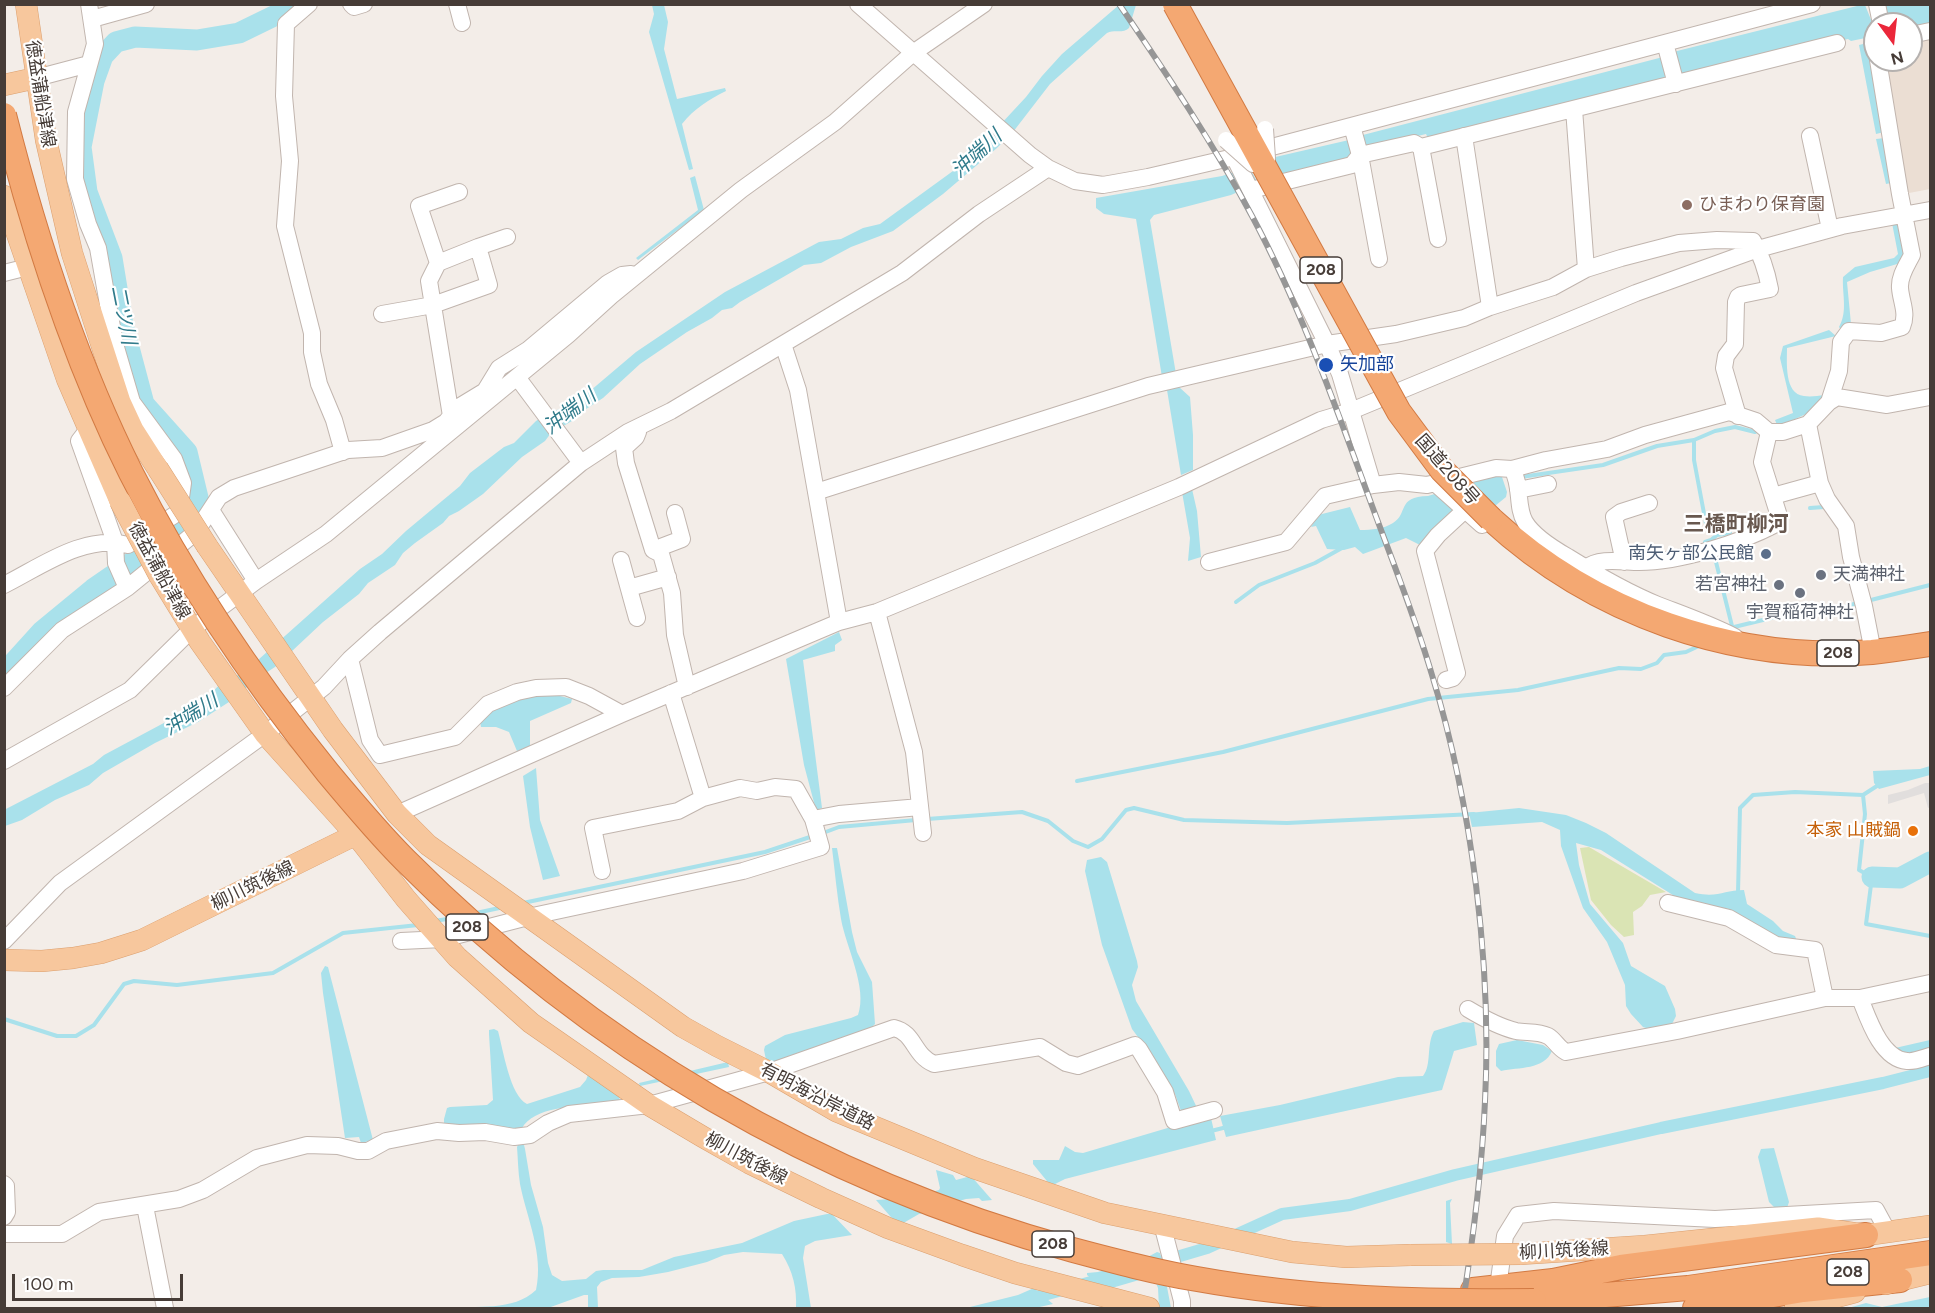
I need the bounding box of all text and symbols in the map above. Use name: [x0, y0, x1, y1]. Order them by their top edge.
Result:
north arrow: [1863, 12, 1923, 72]
street label: 徳益蒲船津線: [21, 39, 59, 149]
text: N: [1889, 47, 1906, 69]
water label: 沖端川: [947, 125, 1007, 183]
place label: ひまわり保育園: [1699, 194, 1825, 216]
marker: ひまわり保育園: [1680, 198, 1694, 212]
road number: 208: [1300, 257, 1342, 283]
water label: 二ツ川: [105, 283, 141, 347]
place label: 矢加部: [1340, 354, 1394, 376]
marker: 矢加部: [1317, 356, 1335, 374]
water label: 沖端川: [539, 384, 601, 440]
street label: 国道208号: [1410, 430, 1484, 510]
district label: 三橋町柳河: [1684, 512, 1788, 538]
street label: 徳益蒲船津線: [123, 519, 195, 623]
place label: 南矢ヶ部公民館: [1628, 543, 1754, 565]
marker: 南矢ヶ部公民館: [1759, 547, 1773, 561]
place label: 天満神社: [1833, 564, 1905, 586]
marker: 天満神社: [1814, 568, 1828, 582]
place label: 若宮神社: [1695, 574, 1767, 596]
marker: 若宮神社: [1772, 578, 1786, 592]
marker: 宇賀稲荷神社: [1793, 586, 1807, 600]
place label: 宇賀稲荷神社: [1746, 602, 1854, 624]
road number: 208: [1817, 640, 1859, 666]
water label: 沖端川: [159, 689, 223, 741]
place label: 本家 山賊鍋: [1807, 820, 1901, 842]
marker: 本家 山賊鍋: [1906, 824, 1920, 838]
street label: 柳川筑後線: [208, 857, 298, 915]
road number: 208: [446, 914, 488, 940]
street label: 有明海沿岸道路: [756, 1059, 878, 1135]
street label: 柳川筑後線: [701, 1128, 791, 1190]
road number: 208: [1032, 1231, 1074, 1257]
street label: 柳川筑後線: [1518, 1238, 1610, 1264]
road number: 208: [1827, 1259, 1869, 1285]
scale bar: [15, 1262, 186, 1300]
text: 100 m: [23, 1273, 73, 1295]

